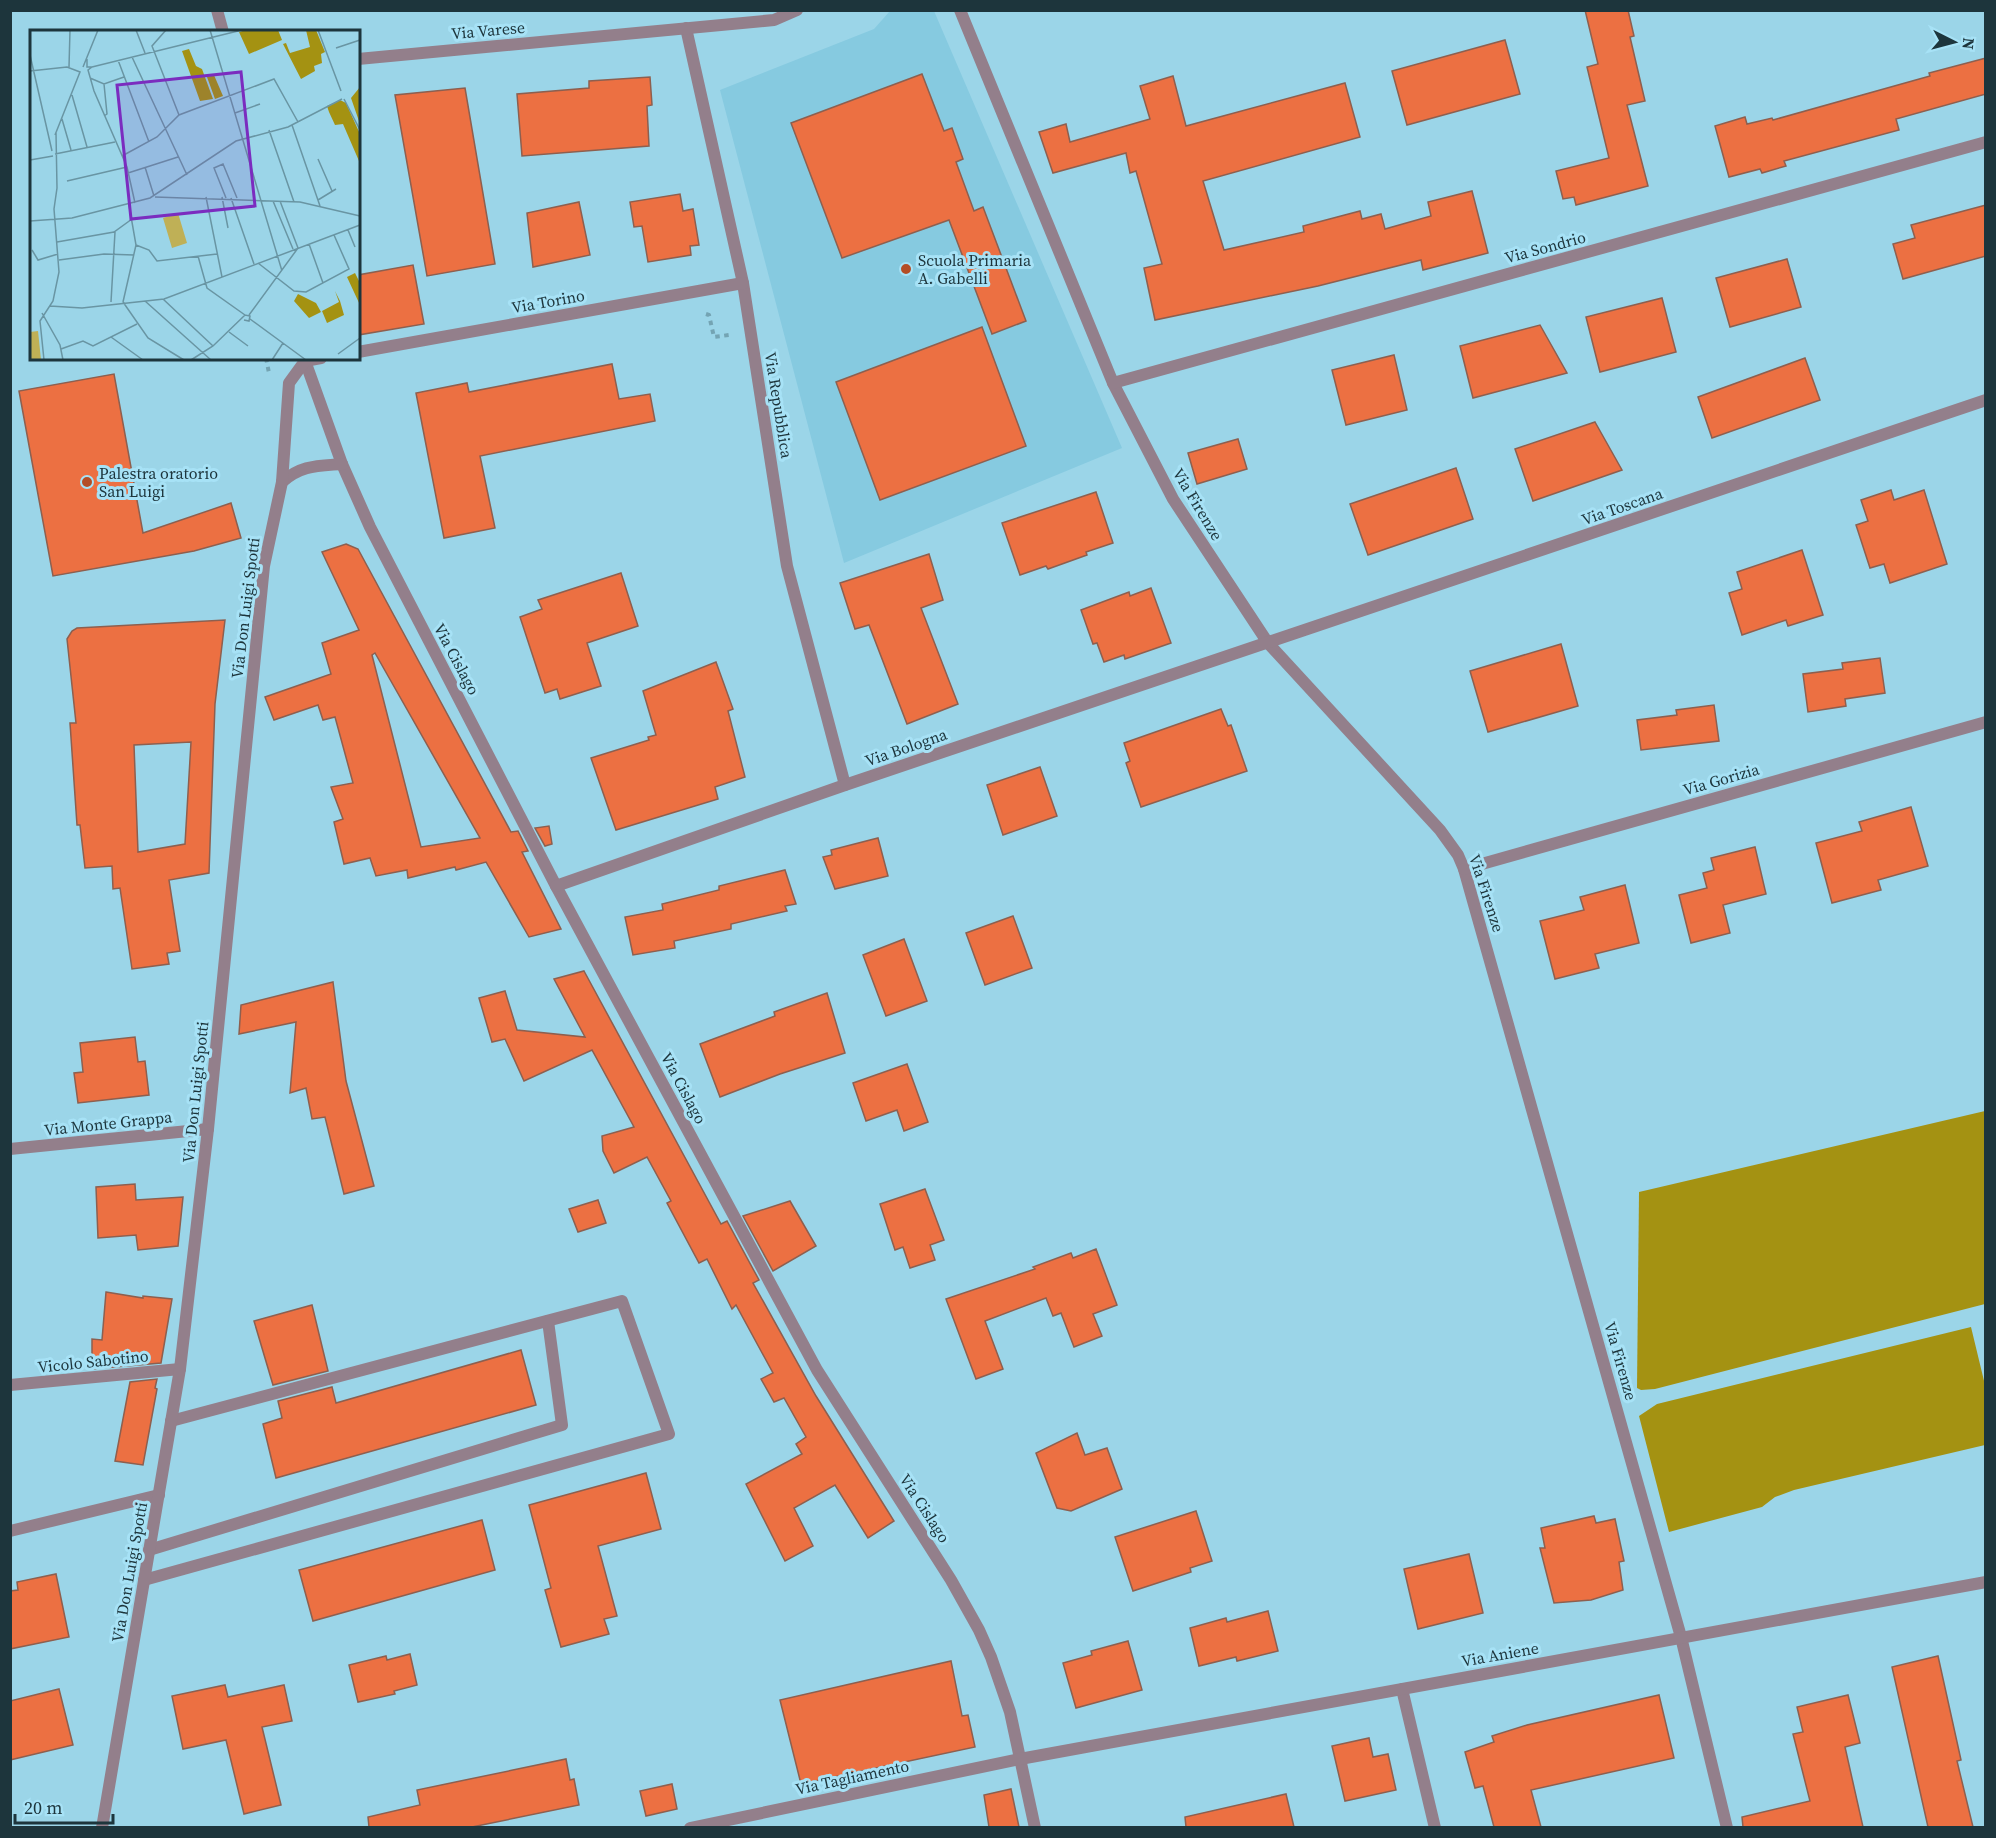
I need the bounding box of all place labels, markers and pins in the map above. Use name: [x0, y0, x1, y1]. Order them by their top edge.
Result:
place label: Scuola Primaria A. Gabelli: [918, 249, 1032, 289]
marker: Scuola Primaria A. Gabelli: [899, 262, 913, 276]
place label: Palestra oratorio San Luigi: [99, 462, 218, 502]
marker: Palestra oratorio San Luigi: [80, 475, 94, 489]

